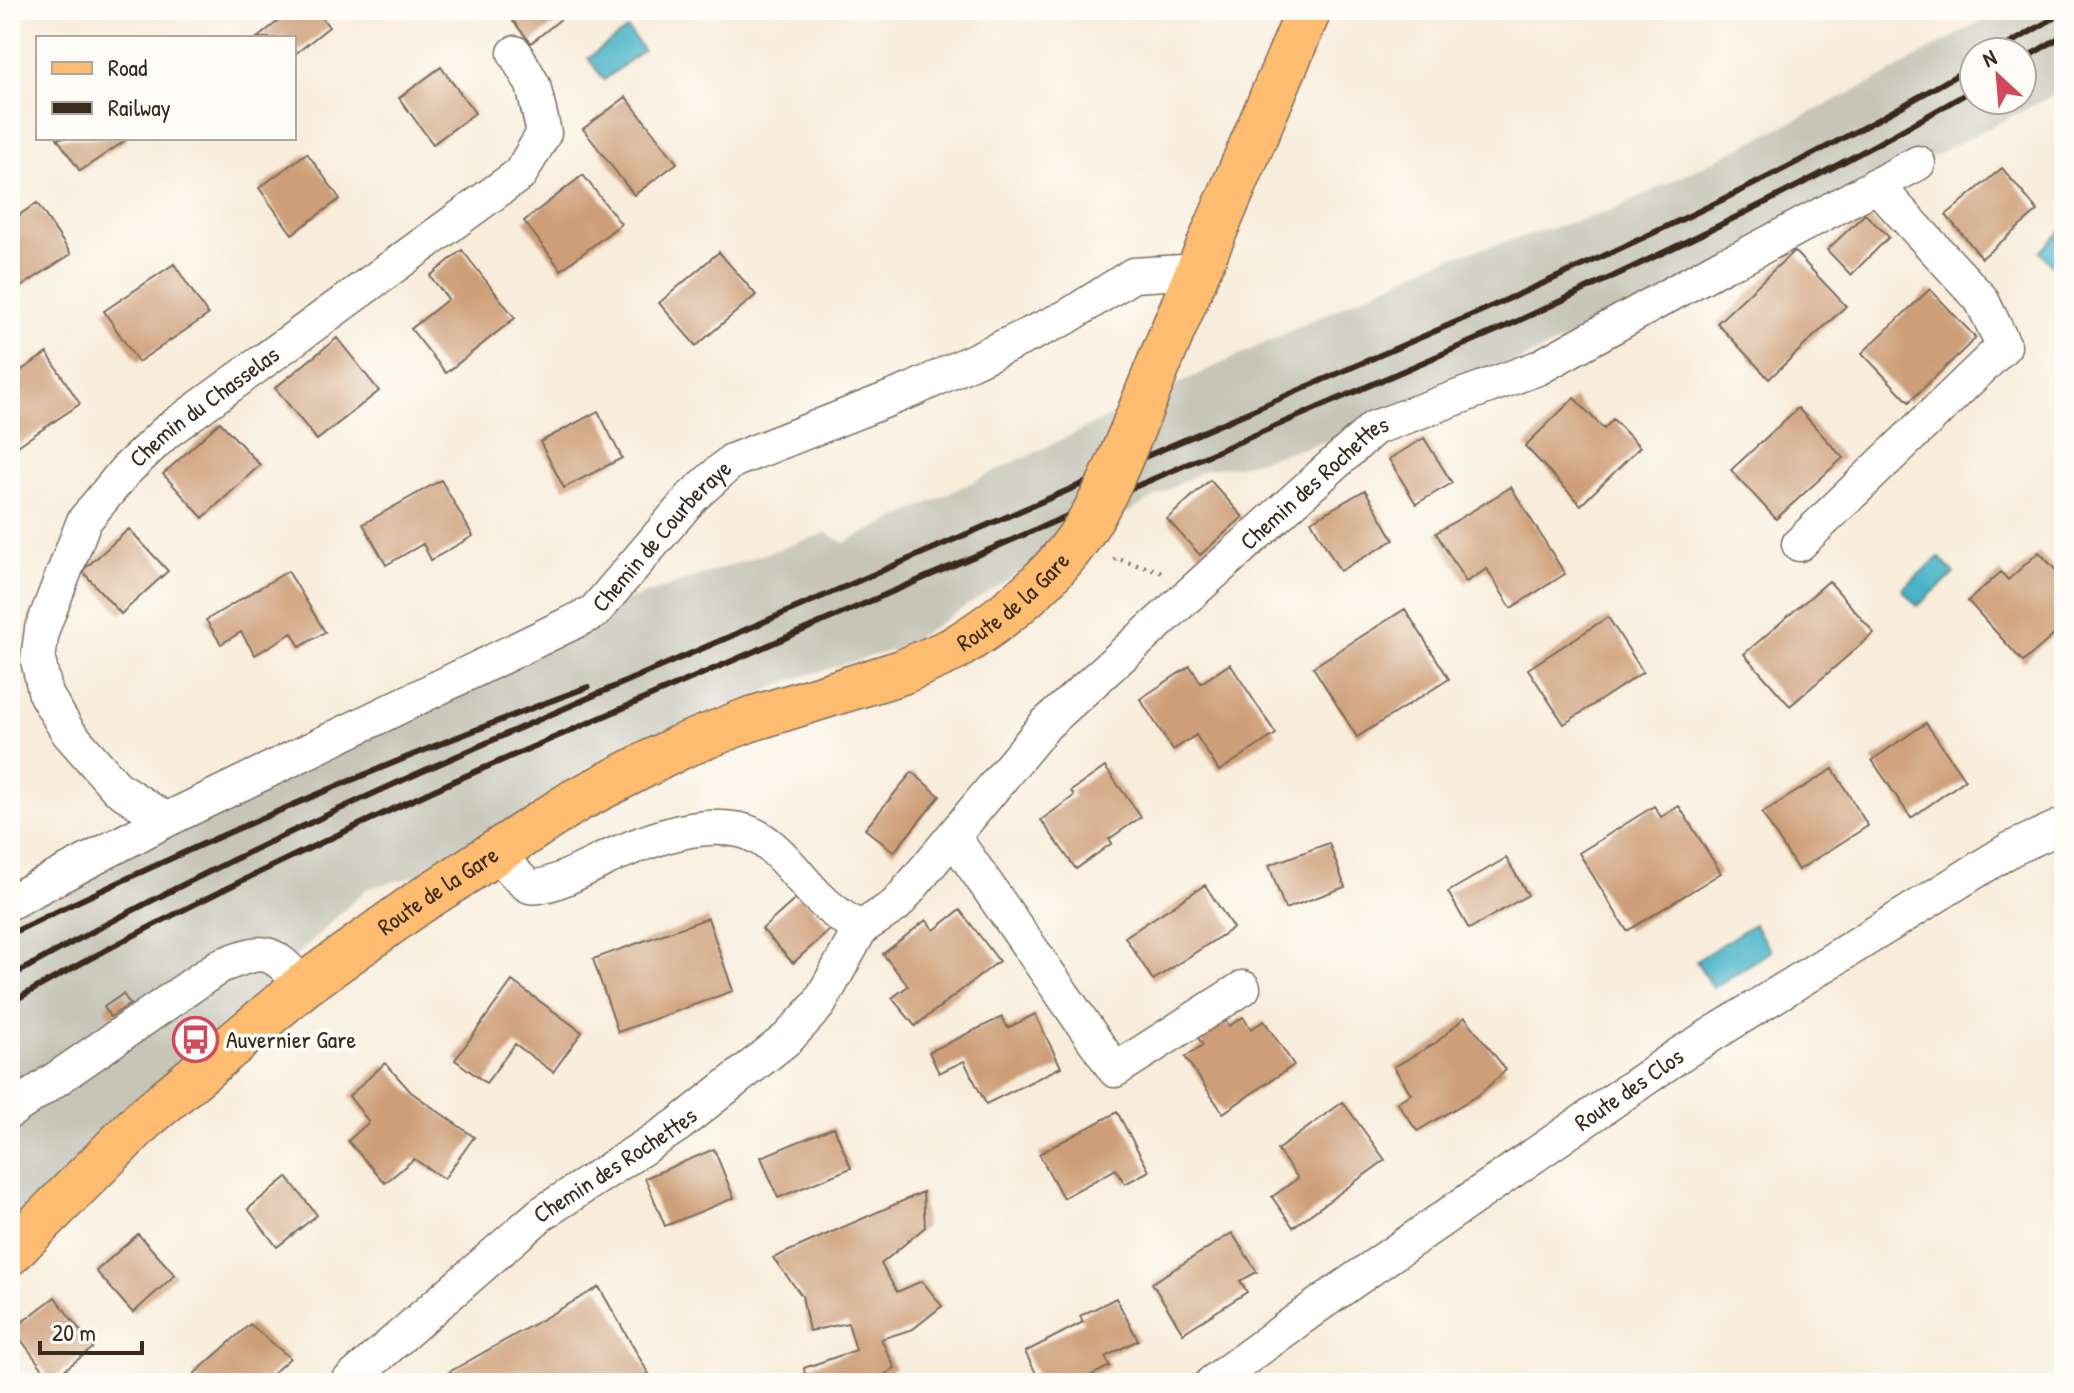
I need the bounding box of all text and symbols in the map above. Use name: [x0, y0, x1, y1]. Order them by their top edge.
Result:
legend: [36, 36, 296, 140]
north arrow: [1958, 36, 2038, 116]
text: N: [1977, 42, 2001, 74]
text: Road: [108, 51, 147, 83]
text: Railway: [108, 91, 171, 123]
street label: Chemin du Chasselas: [122, 338, 285, 474]
street label: Chemin des Rochettes: [1232, 407, 1393, 557]
street label: Chemin de Courberaye: [584, 452, 738, 618]
street label: Route de la Gare: [950, 545, 1077, 658]
street label: Route de la Gare: [371, 838, 504, 942]
bus stop icon: Auvernier Gare: [171, 1016, 219, 1064]
place label: Auvernier Gare: [226, 1023, 356, 1055]
street label: Route des Clos: [1568, 1040, 1689, 1138]
street label: Chemin des Rochettes: [527, 1099, 703, 1230]
scale bar: [40, 1305, 142, 1355]
text: 20 m: [52, 1316, 96, 1348]

